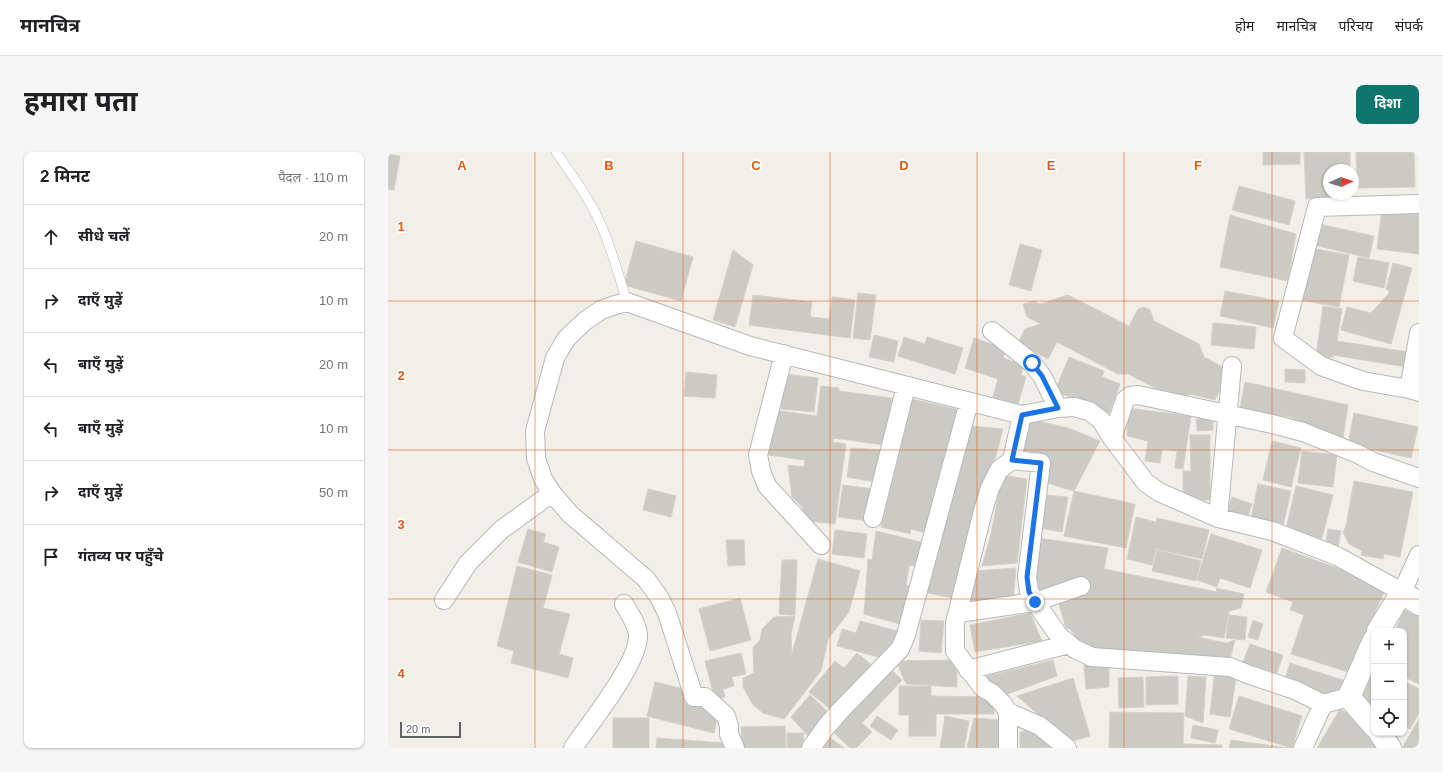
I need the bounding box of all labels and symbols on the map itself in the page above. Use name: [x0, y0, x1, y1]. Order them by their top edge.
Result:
text: A: [457, 158, 467, 173]
text: B: [604, 158, 614, 173]
text: C: [751, 158, 761, 173]
text: D: [899, 158, 909, 173]
text: E: [1047, 158, 1056, 173]
text: F: [1194, 158, 1202, 173]
north arrow: [1323, 164, 1359, 200]
text: 1: [397, 219, 405, 234]
route start: [1023, 354, 1041, 372]
text: 2: [397, 368, 405, 383]
text: 3: [397, 517, 405, 532]
route end: [1026, 593, 1044, 611]
text: 4: [397, 666, 405, 681]
scale bar: [400, 720, 461, 739]

